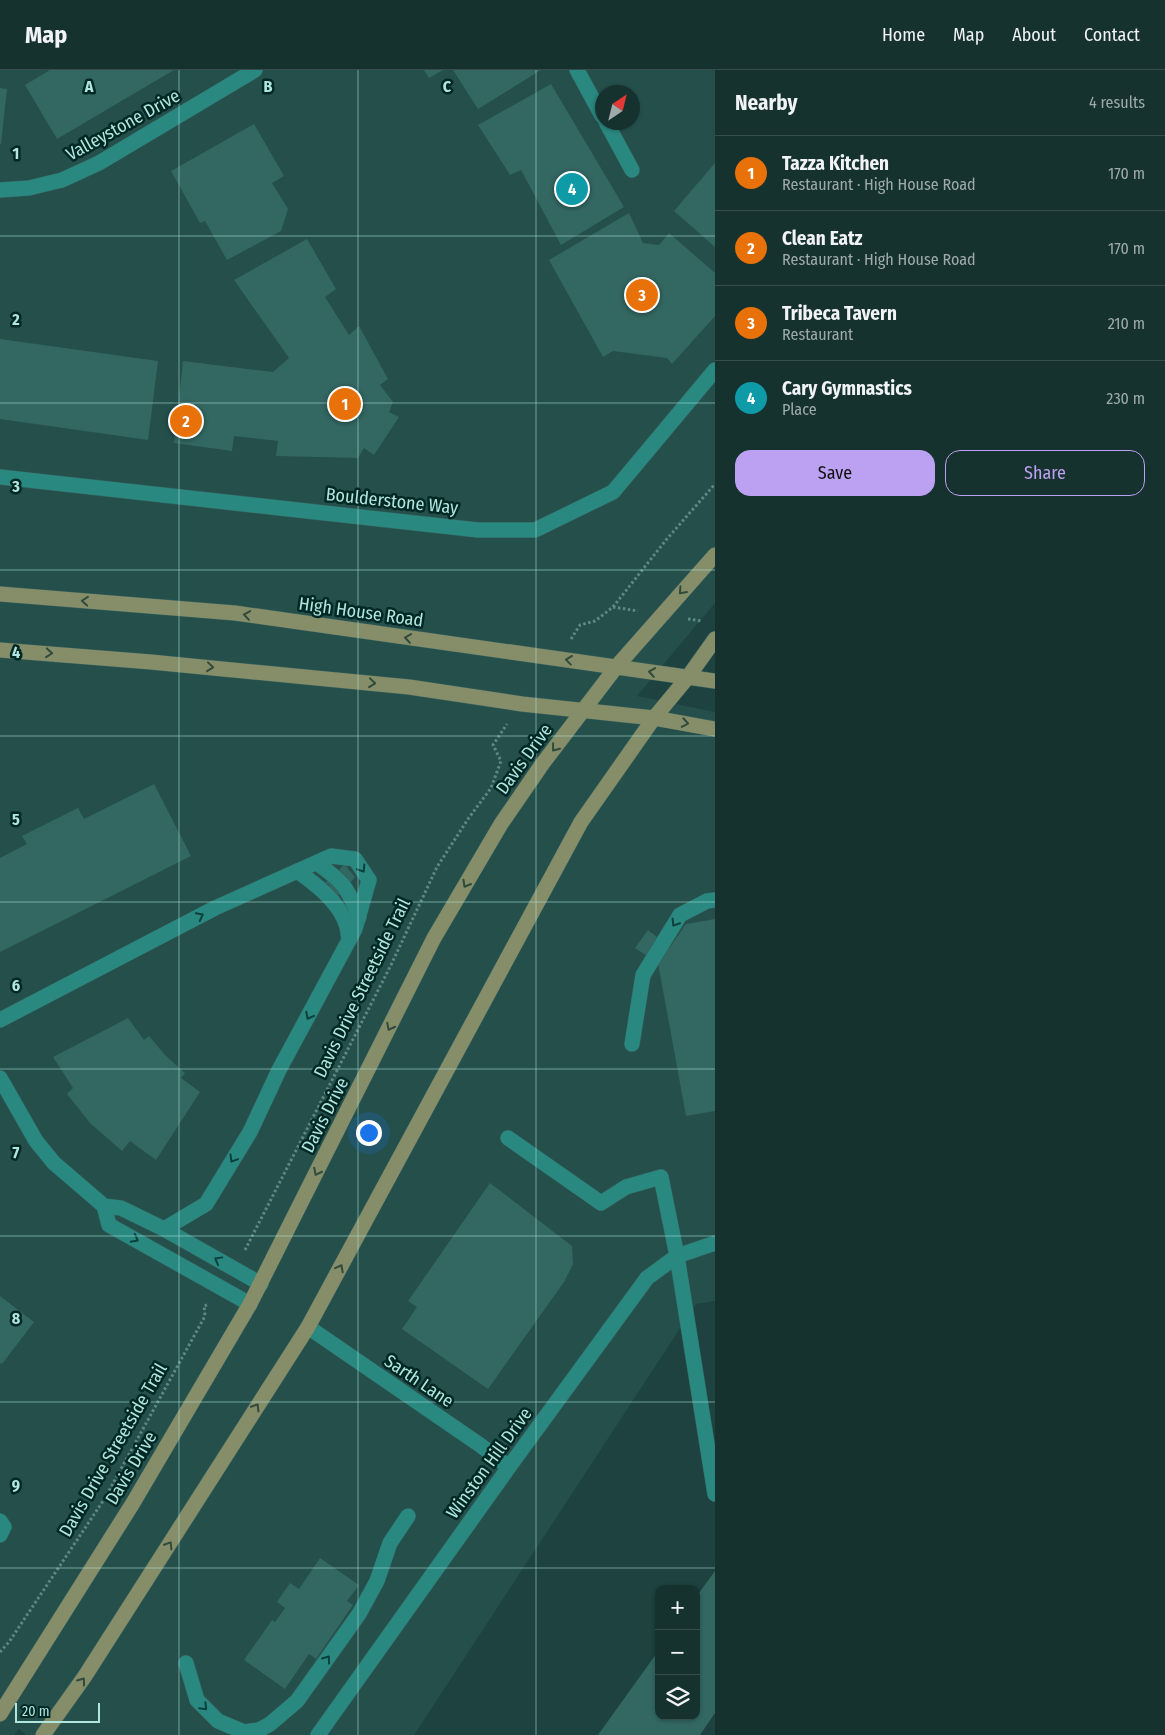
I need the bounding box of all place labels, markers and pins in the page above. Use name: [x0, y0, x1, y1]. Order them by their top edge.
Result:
pin: 4: [556, 170, 588, 208]
pin: 3: [626, 276, 658, 314]
pin: 1: [329, 385, 361, 423]
pin: 2: [170, 402, 202, 440]

